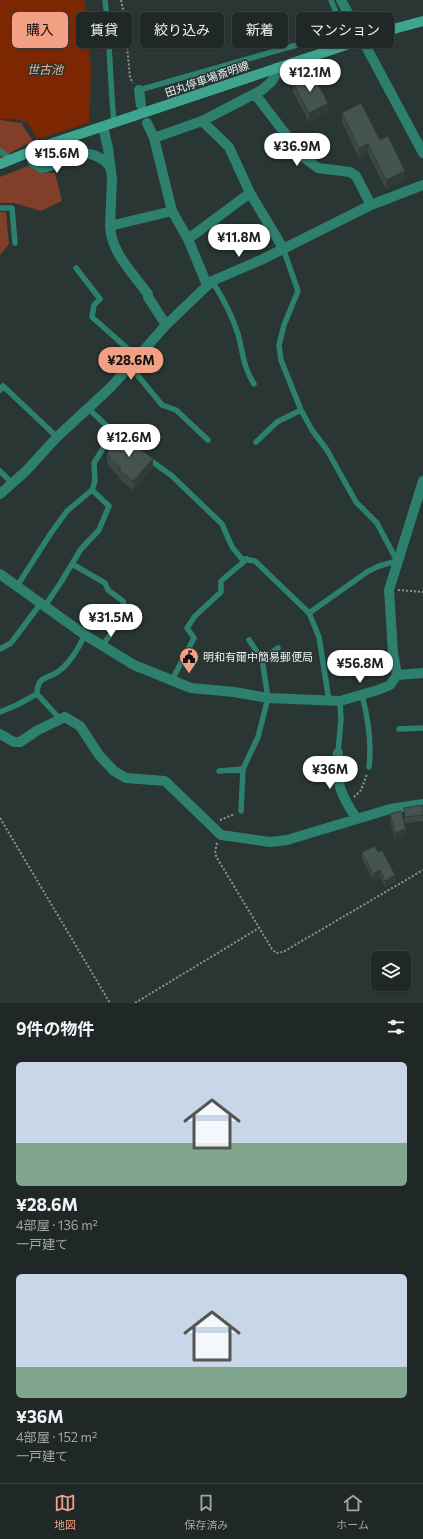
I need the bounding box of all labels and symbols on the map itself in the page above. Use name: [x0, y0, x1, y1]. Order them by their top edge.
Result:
street label: 田丸停車場斎明線: [163, 58, 251, 99]
pin: ¥12.1M: [277, 59, 343, 93]
water label: 世古池: [27, 62, 64, 76]
pin: ¥36.9M: [264, 133, 330, 167]
pin: ¥15.6M: [24, 140, 90, 174]
pin: ¥11.8M: [206, 224, 272, 258]
pin: ¥28.6M: [98, 347, 164, 381]
pin: ¥12.6M: [96, 424, 162, 458]
pin: ¥31.5M: [78, 604, 144, 638]
public building icon: 明和有爾中簡易郵便局: [178, 646, 200, 674]
place label: 明和有爾中簡易郵便局: [203, 650, 313, 663]
pin: ¥56.8M: [327, 650, 393, 684]
pin: ¥36M: [306, 756, 354, 790]

